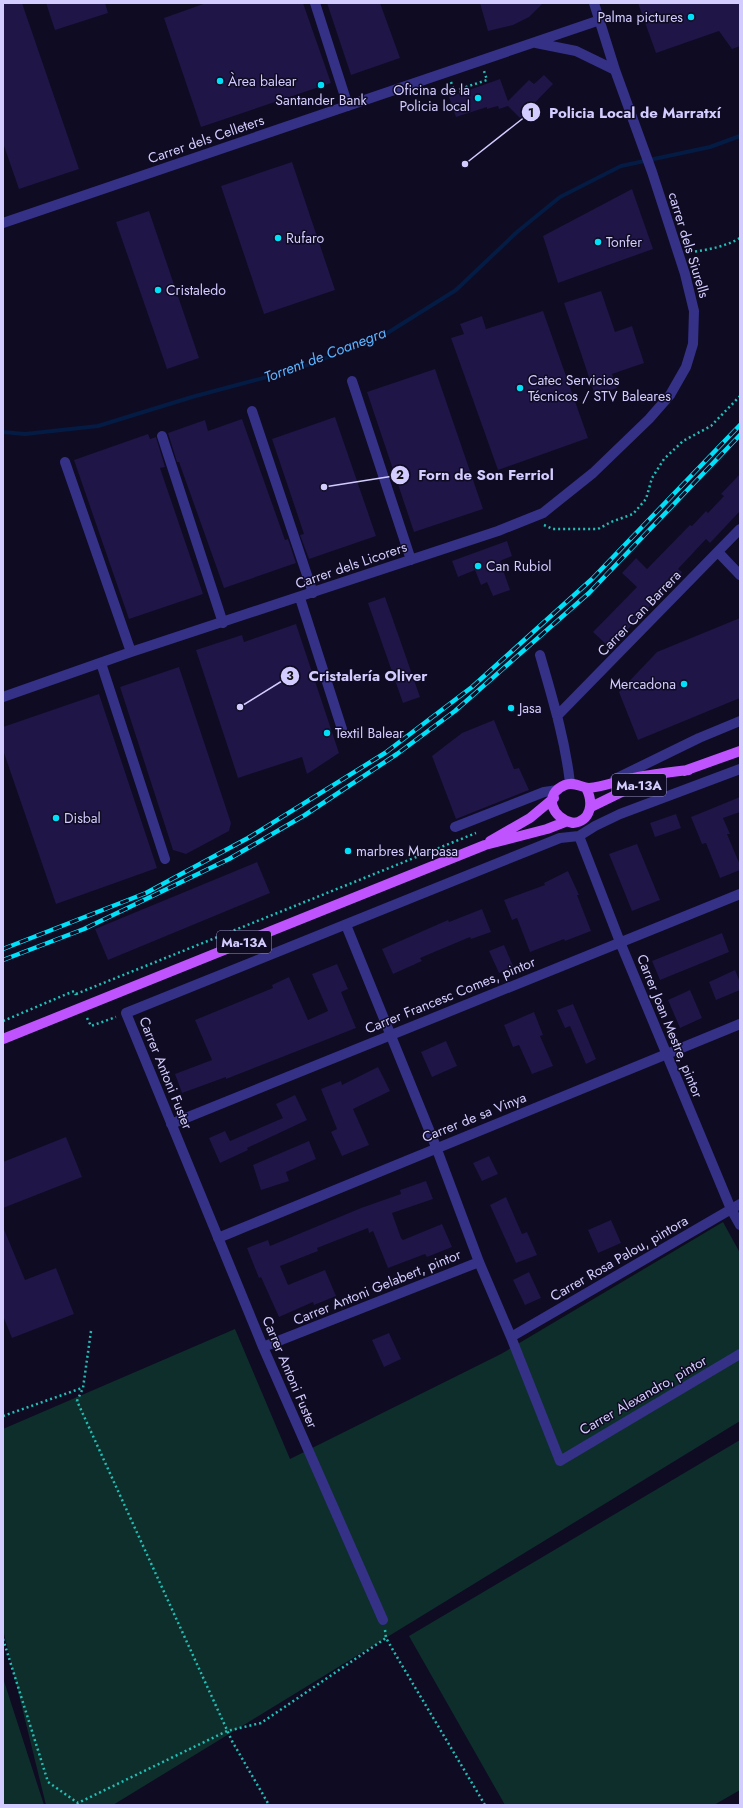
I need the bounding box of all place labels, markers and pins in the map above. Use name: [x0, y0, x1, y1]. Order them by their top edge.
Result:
place label: Palma pictures: [597, 7, 683, 27]
marker: Palma pictures: [686, 12, 696, 22]
place label: Àrea balear: [228, 71, 297, 91]
marker: Àrea balear: [215, 76, 225, 86]
marker: Santander Bank: [316, 80, 326, 90]
place label: Oficina de la Policia local: [393, 80, 470, 116]
place label: Santander Bank: [275, 90, 368, 110]
marker: Oficina de la Policia local: [473, 93, 483, 103]
callout: Policia Local de Marratxí: [521, 99, 729, 126]
place label: Rufaro: [286, 228, 325, 248]
place label: Tonfer: [606, 232, 642, 252]
marker: Rufaro: [273, 233, 283, 243]
marker: Tonfer: [593, 237, 603, 247]
place label: Cristaledo: [166, 280, 226, 300]
marker: Cristaledo: [153, 285, 163, 295]
place label: Catec Servicios Técnicos / STV Baleares: [528, 370, 671, 406]
marker: Catec Servicios Técnicos / STV Baleares: [515, 383, 525, 393]
callout: Forn de Son Ferriol: [390, 461, 562, 488]
place label: Can Rubiol: [486, 556, 552, 576]
marker: Can Rubiol: [473, 561, 483, 571]
callout: Cristalería Oliver: [280, 662, 435, 689]
place label: Mercadona: [610, 674, 676, 694]
marker: Mercadona: [679, 679, 689, 689]
place label: Jasa: [517, 698, 541, 718]
marker: Jasa: [506, 703, 516, 713]
place label: Textil Balear: [335, 723, 404, 743]
marker: Textil Balear: [322, 728, 332, 738]
place label: Disbal: [64, 808, 101, 828]
marker: Disbal: [51, 813, 61, 823]
place label: marbres Marpasa: [356, 841, 458, 861]
marker: marbres Marpasa: [343, 846, 353, 856]

